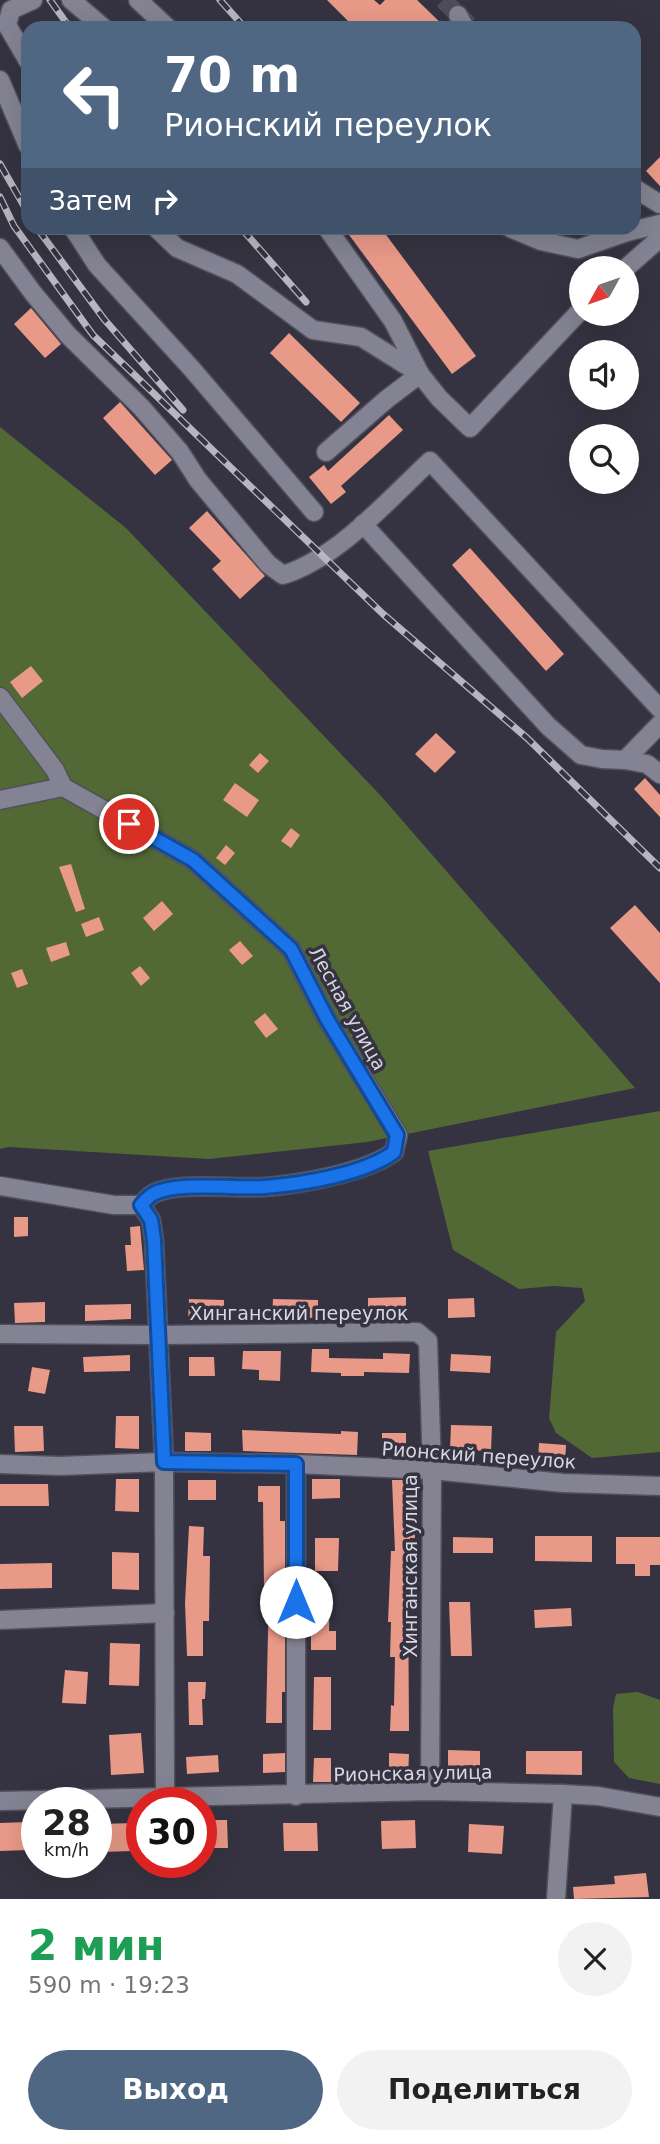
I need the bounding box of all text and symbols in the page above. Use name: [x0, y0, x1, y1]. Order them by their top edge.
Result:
text: 70 m: [164, 47, 300, 104]
icon: left: [49, 49, 140, 140]
text: Рионский переулок: [164, 106, 492, 144]
icon: right: [146, 182, 184, 220]
text: Затем: [49, 186, 132, 216]
north arrow: [569, 256, 639, 326]
map controls: [569, 256, 639, 494]
button: sound: [569, 340, 639, 410]
button: search: [569, 424, 639, 494]
pin: [99, 794, 159, 854]
icon: arrive: [110, 805, 148, 843]
street label: Лесная улица: [305, 942, 391, 1074]
street label: Хинганский переулок: [190, 1302, 408, 1324]
street label: Рионский переулок: [381, 1437, 577, 1473]
street label: Хинганская улица: [399, 1474, 421, 1658]
position arrow: [259, 1565, 333, 1639]
street label: Рионская улица: [333, 1761, 493, 1785]
speed limit sign: 30: [126, 1787, 217, 1878]
text: 28: [42, 1803, 91, 1843]
text: km/h: [44, 1839, 89, 1860]
text: 2 мин: [28, 1921, 165, 1970]
button: close: [558, 1922, 632, 1996]
text: 590 m · 19:23: [28, 1972, 190, 1998]
button: Выход: [28, 2050, 323, 2130]
button: Поделиться: [337, 2050, 632, 2130]

